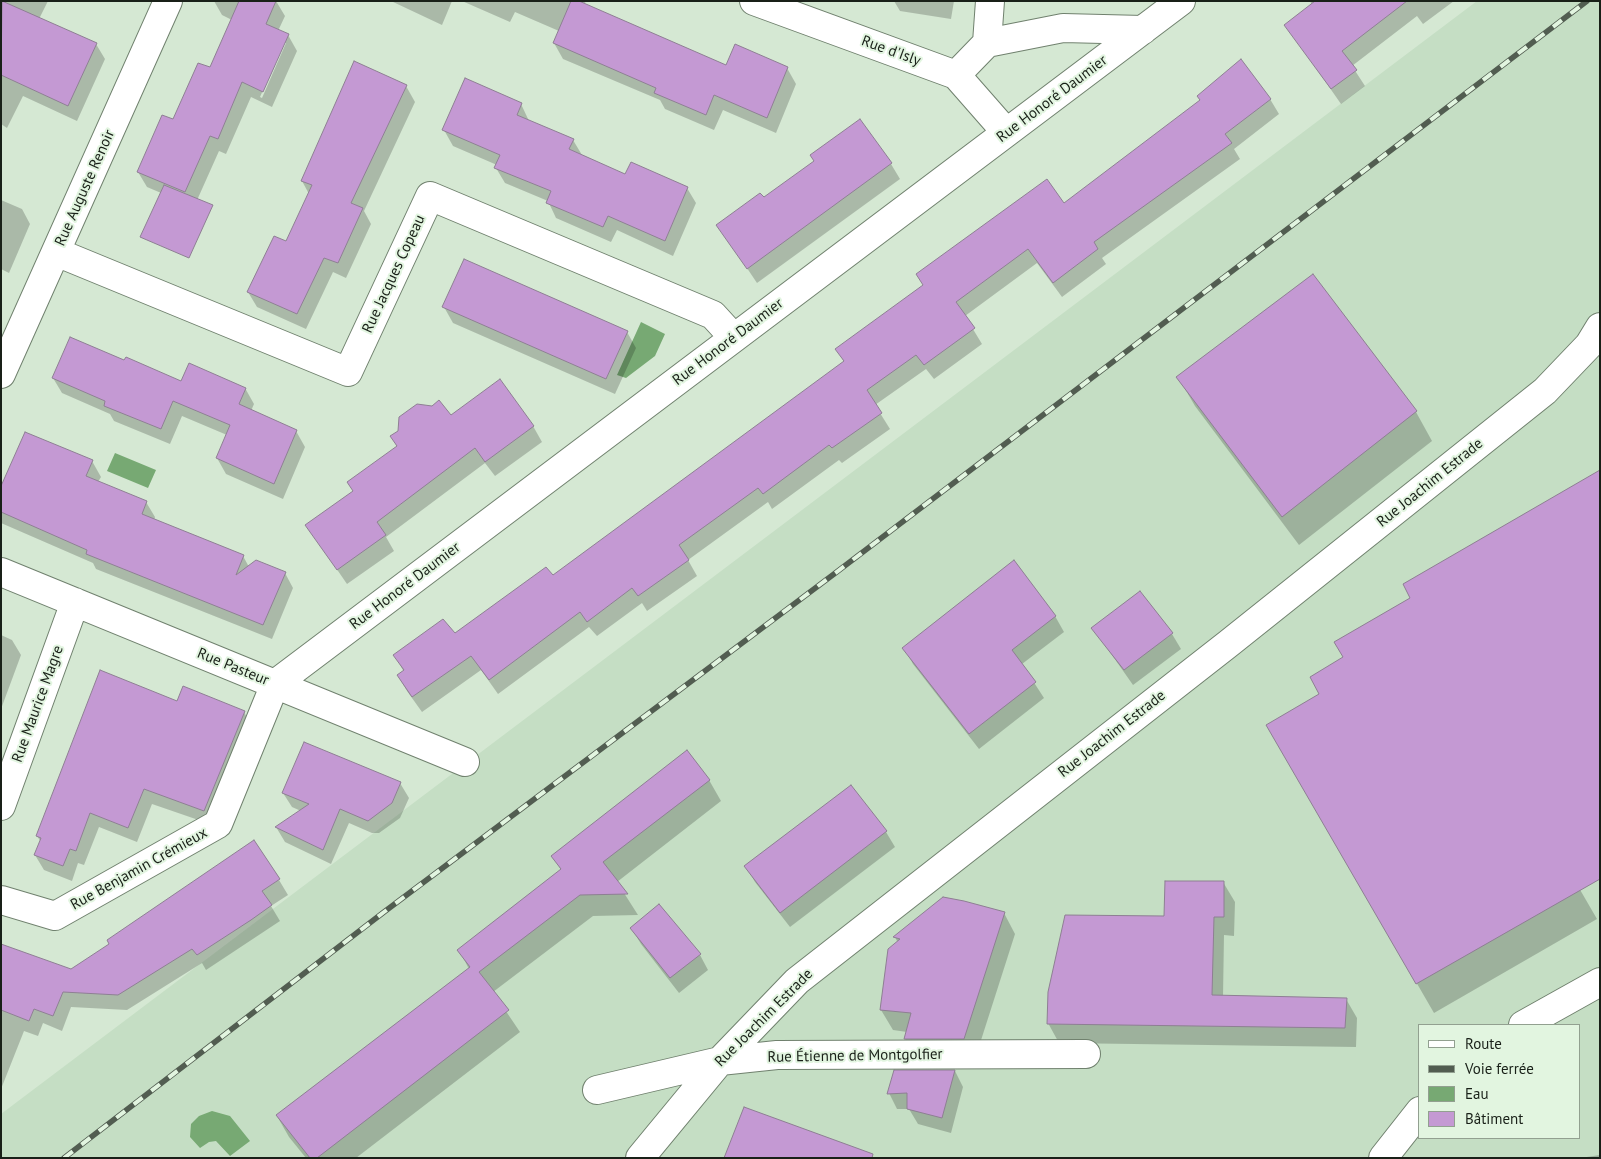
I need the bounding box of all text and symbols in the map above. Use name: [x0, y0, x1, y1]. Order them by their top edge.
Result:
street label: Rue d'Isly: [859, 32, 923, 70]
street label: Rue Honoré Daumier: [993, 52, 1111, 146]
street label: Rue Auguste Renoir: [51, 127, 119, 249]
street label: Rue Jacques Copeau: [359, 212, 429, 336]
street label: Rue Honoré Daumier: [669, 295, 787, 389]
street label: Rue Joachim Estrade: [1373, 435, 1487, 531]
street label: Rue Honoré Daumier: [346, 539, 464, 633]
street label: Rue Maurice Magre: [8, 643, 68, 765]
street label: Rue Pasteur: [194, 644, 272, 690]
street label: Rue Joachim Estrade: [1055, 687, 1169, 781]
street label: Rue Benjamin Crémieux: [67, 824, 211, 914]
street label: Rue Joachim Estrade: [711, 965, 817, 1071]
legend: [1418, 1024, 1581, 1139]
text: Route: [1465, 1034, 1502, 1053]
street label: Rue Étienne de Montgolfier: [767, 1045, 943, 1067]
text: Voie ferrée: [1465, 1059, 1534, 1078]
text: Eau: [1465, 1084, 1489, 1103]
text: Bâtiment: [1465, 1109, 1523, 1128]

